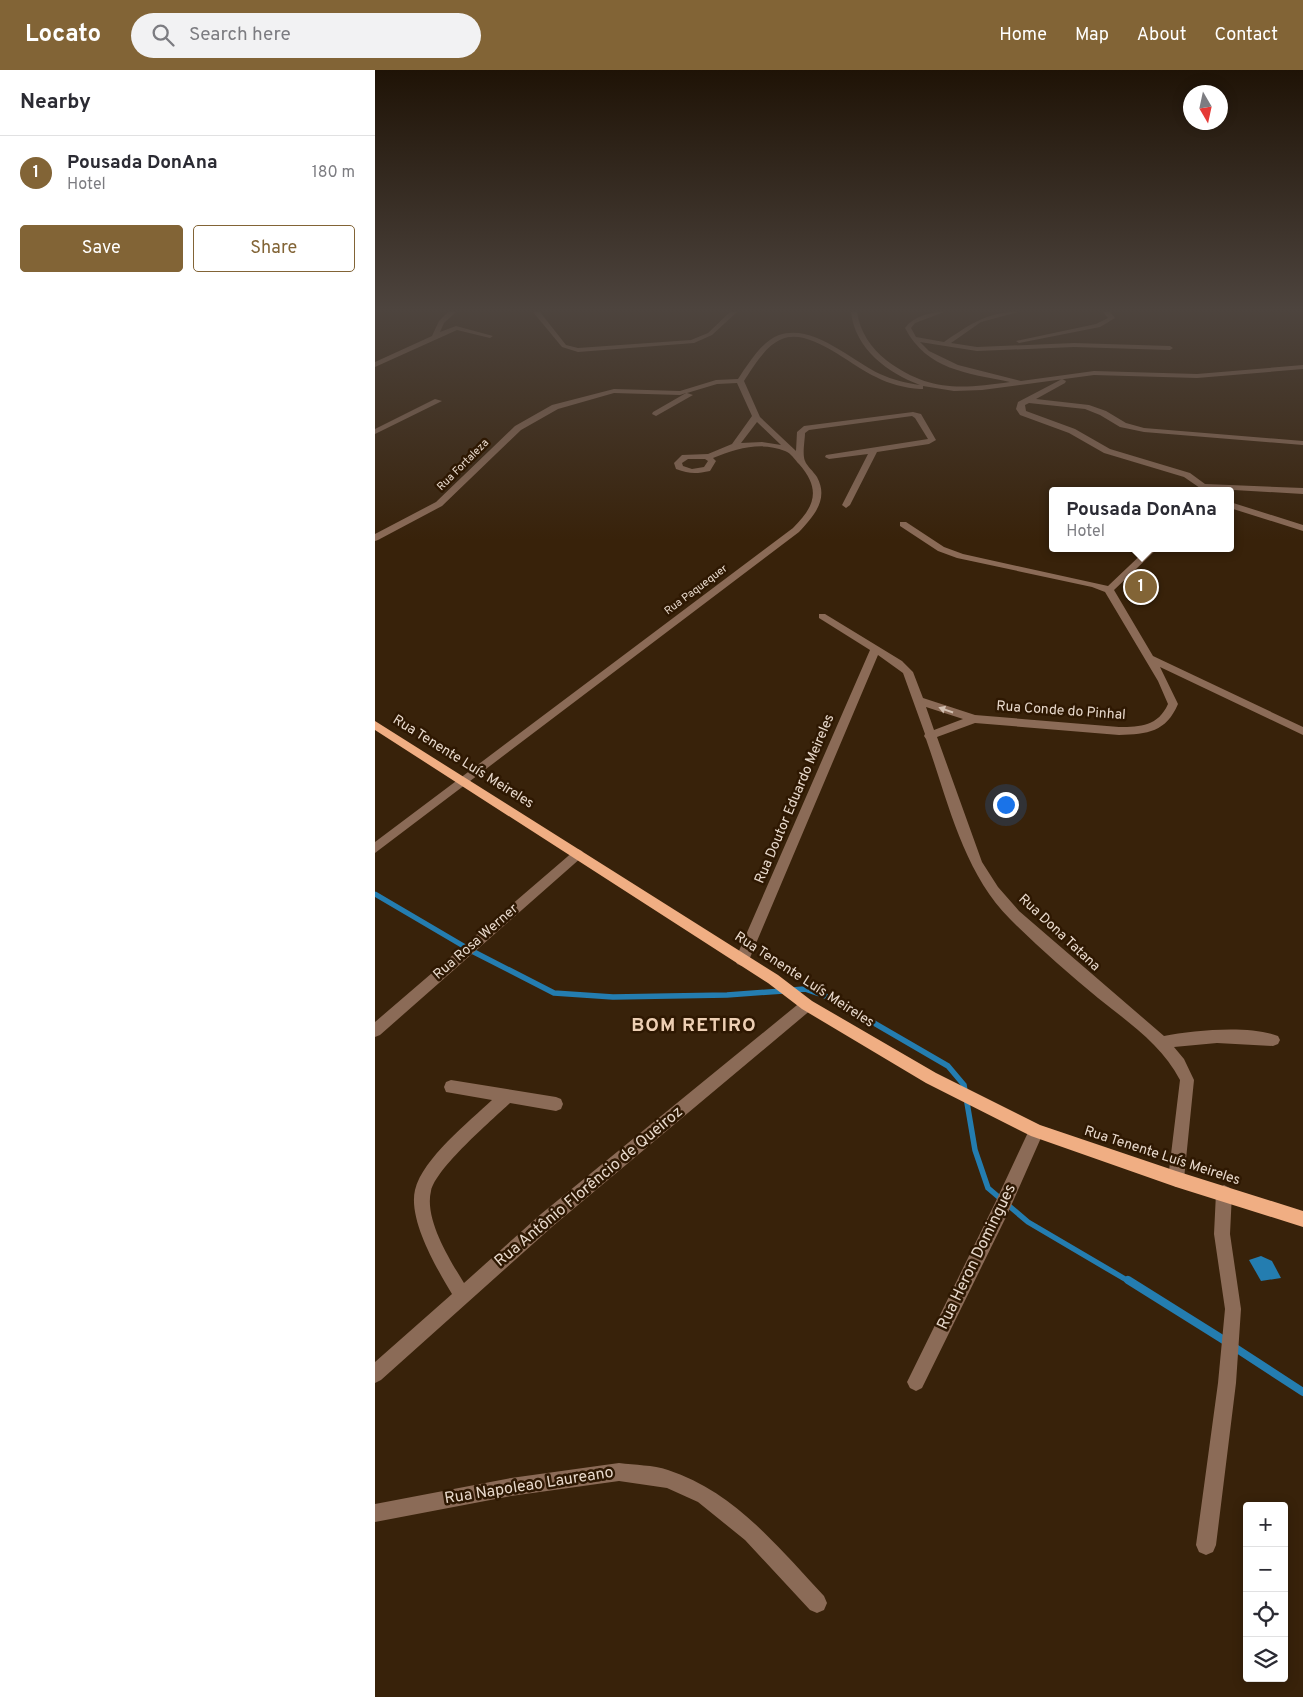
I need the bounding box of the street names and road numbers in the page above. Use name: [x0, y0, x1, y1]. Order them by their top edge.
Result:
street label: Rua Fortaleza: [434, 436, 492, 494]
street label: Rua Paquequer: [662, 561, 731, 618]
street label: Rua Conde do Pinhal: [996, 698, 1126, 724]
street label: Rua Tenente Luís Meireles: [389, 712, 537, 812]
street label: Rua Doutor Eduardo Meireles: [752, 712, 838, 886]
street label: Rua Dona Tatana: [1015, 891, 1103, 975]
street label: Rua Rosa Werner: [430, 900, 522, 983]
street label: Rua Tenente Luís Meireles: [731, 929, 877, 1031]
street label: Rua Antônio Florêncio de Queiroz: [491, 1102, 687, 1272]
street label: Rua Tenente Luís Meireles: [1082, 1123, 1242, 1189]
street label: Rua Heron Domingues: [933, 1181, 1021, 1333]
street label: Rua Napoleao Laureano: [443, 1463, 615, 1509]

